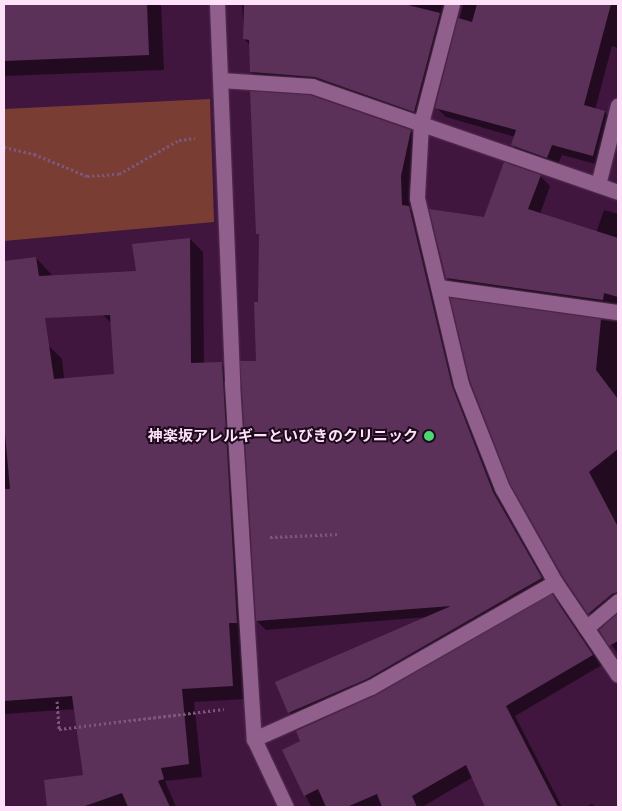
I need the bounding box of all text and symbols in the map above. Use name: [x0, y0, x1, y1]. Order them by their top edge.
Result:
place label: 神楽坂アレルギーといびきのクリニック: [148, 427, 418, 445]
marker: 神楽坂アレルギーといびきのクリニック: [422, 429, 436, 443]

